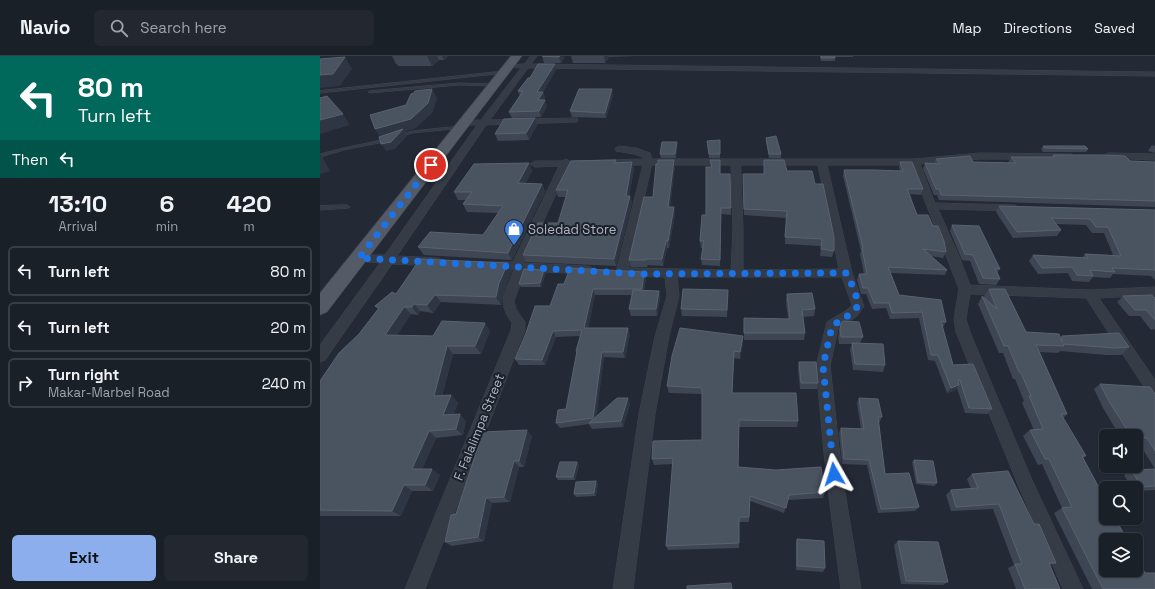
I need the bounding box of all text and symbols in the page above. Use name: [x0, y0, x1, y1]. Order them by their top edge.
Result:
search box: [94, 10, 374, 46]
text: Navio: [20, 15, 70, 40]
icon: search: [108, 17, 130, 39]
text: Search here: [140, 18, 227, 37]
text: Map: [952, 19, 982, 37]
text: Directions: [1004, 19, 1072, 37]
text: Saved: [1094, 19, 1135, 37]
text: 80 m: [78, 69, 144, 105]
icon: left: [12, 72, 64, 124]
text: Turn left: [78, 104, 151, 127]
icon: left: [56, 148, 78, 170]
pin: [414, 148, 448, 182]
text: Then: [12, 150, 48, 169]
icon: arrive: [420, 154, 442, 176]
text: 13:10: [48, 188, 107, 219]
text: 6: [160, 188, 174, 219]
text: 420: [227, 188, 272, 219]
text: Arrival: [59, 218, 97, 235]
text: min: [156, 218, 178, 235]
text: m: [243, 218, 255, 235]
shop icon: Soledad Store: [503, 218, 525, 246]
place label: Soledad Store: [528, 221, 616, 238]
icon: left: [14, 260, 36, 282]
text: Turn left: [48, 262, 110, 281]
text: 80 m: [270, 262, 306, 281]
icon: left: [14, 316, 36, 338]
text: Turn left: [48, 318, 110, 337]
text: 20 m: [271, 318, 306, 337]
text: Turn right: [48, 365, 119, 384]
street label: F. Falalimpa Street: [450, 371, 508, 483]
icon: right: [14, 372, 36, 394]
text: 240 m: [262, 374, 306, 393]
text: Makar-Marbel Road: [48, 384, 170, 401]
map controls: [1099, 429, 1143, 577]
button: sound: [1099, 429, 1143, 473]
position arrow: [813, 453, 855, 495]
button: search: [1099, 481, 1143, 525]
button: layers: [1099, 533, 1143, 577]
button: Exit: [12, 535, 156, 581]
button: Share: [164, 535, 308, 581]

